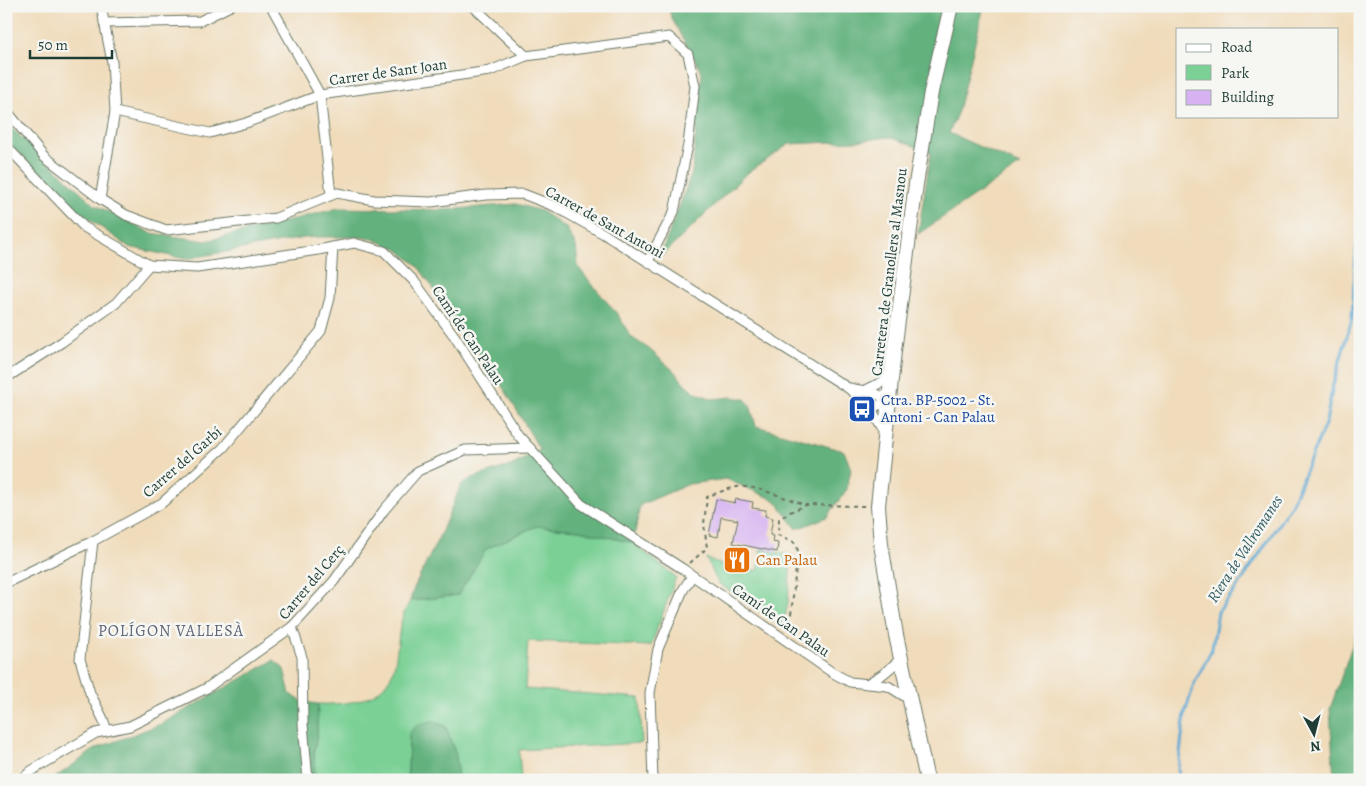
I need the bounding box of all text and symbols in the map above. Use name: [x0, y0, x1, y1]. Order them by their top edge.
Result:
scale bar: [30, 28, 112, 60]
legend: [1176, 28, 1338, 118]
text: 50 m: [38, 35, 68, 55]
text: Road: [1221, 37, 1253, 57]
street label: Carrer de Sant Joan: [328, 54, 448, 90]
text: Park: [1221, 63, 1250, 83]
text: Building: [1221, 87, 1274, 107]
street label: Carretera de Granollers al Masnou: [866, 166, 912, 377]
street label: Carrer de Sant Antoni: [542, 181, 668, 263]
street label: Camí de Can Palau: [428, 282, 509, 389]
place label: Ctra. BP-5002 - St. Antoni - Can Palau: [880, 390, 996, 427]
bus stop icon: Ctra. BP-5002 - St. Antoni - Can Palau: [847, 394, 877, 424]
street label: Carrer del Garbí: [138, 422, 226, 502]
water label: Riera de Vallromanes: [1202, 490, 1288, 607]
street label: Carrer del Cerç: [274, 540, 348, 624]
restaurant icon: Can Palau: [722, 545, 752, 575]
place label: Can Palau: [756, 550, 818, 570]
street label: Camí de Can Palau: [728, 579, 835, 662]
district label: POLÍGON VALLESÀ: [98, 620, 244, 642]
north arrow: [1288, 708, 1338, 758]
text: N: [1309, 736, 1322, 756]

